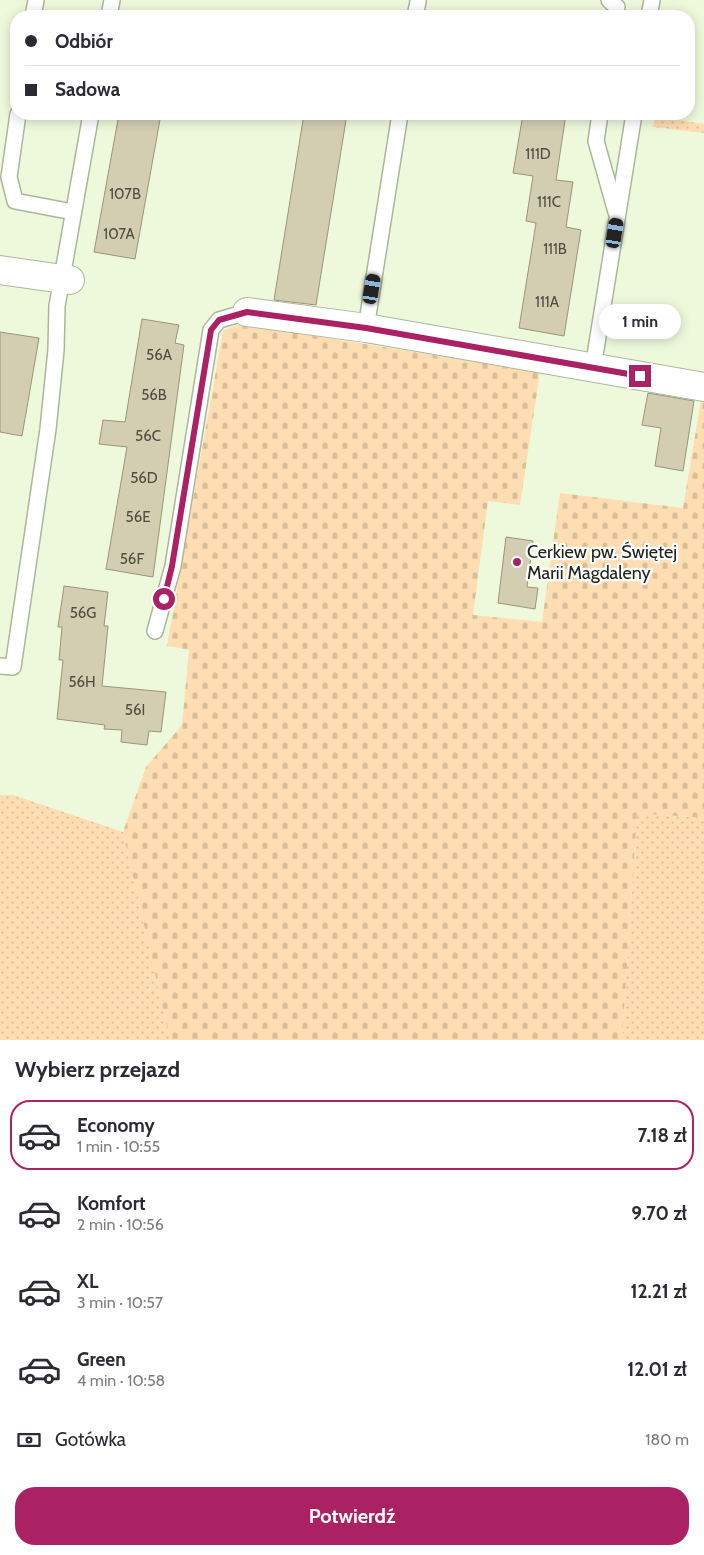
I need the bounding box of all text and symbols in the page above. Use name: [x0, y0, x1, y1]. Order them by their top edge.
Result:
text: Odbiór: [55, 30, 113, 53]
text: Sadowa: [55, 78, 120, 101]
house number: 111D: [525, 145, 551, 163]
house number: 107B: [109, 185, 141, 203]
house number: 111C: [537, 193, 561, 211]
car: [605, 217, 624, 249]
house number: 107A: [103, 225, 135, 243]
house number: 111B: [543, 240, 567, 258]
car: [362, 273, 381, 305]
house number: 111A: [535, 293, 560, 311]
callout: 1 min: [599, 304, 681, 338]
text: 1 min: [622, 312, 658, 331]
house number: 56A: [146, 346, 173, 364]
route end: [629, 365, 651, 387]
house number: 56B: [141, 386, 167, 404]
house number: 56C: [135, 427, 161, 445]
house number: 56D: [130, 469, 158, 487]
house number: 56E: [126, 508, 150, 526]
place label: Cerkiew pw. Świętej Marii Magdaleny: [527, 541, 677, 584]
house number: 56F: [120, 550, 144, 568]
marker: Cerkiew pw. Świętej Marii Magdaleny: [511, 556, 523, 568]
route start: [153, 588, 175, 610]
house number: 56G: [70, 604, 96, 622]
house number: 56H: [68, 673, 96, 691]
house number: 56I: [125, 701, 145, 719]
text: Wybierz przejazd: [15, 1056, 180, 1083]
icon: car: [17, 1113, 62, 1158]
text: Economy: [77, 1114, 155, 1137]
text: 7.18 zł: [637, 1124, 687, 1147]
text: 1 min · 10:55: [77, 1137, 160, 1156]
icon: car: [17, 1191, 62, 1236]
text: Komfort: [77, 1192, 146, 1215]
text: 9.70 zł: [631, 1202, 687, 1225]
text: 2 min · 10:56: [77, 1215, 164, 1234]
icon: car: [17, 1269, 62, 1314]
text: XL: [77, 1270, 98, 1293]
text: 12.21 zł: [631, 1280, 687, 1303]
text: 3 min · 10:57: [77, 1293, 163, 1312]
icon: car: [17, 1347, 62, 1392]
text: Green: [77, 1348, 126, 1371]
text: 12.01 zł: [627, 1358, 687, 1381]
text: 4 min · 10:58: [77, 1371, 165, 1390]
icon: cash: [15, 1426, 43, 1454]
text: Gotówka: [55, 1428, 126, 1451]
text: 180 m: [645, 1430, 689, 1449]
button: Potwierdź: [15, 1487, 689, 1545]

